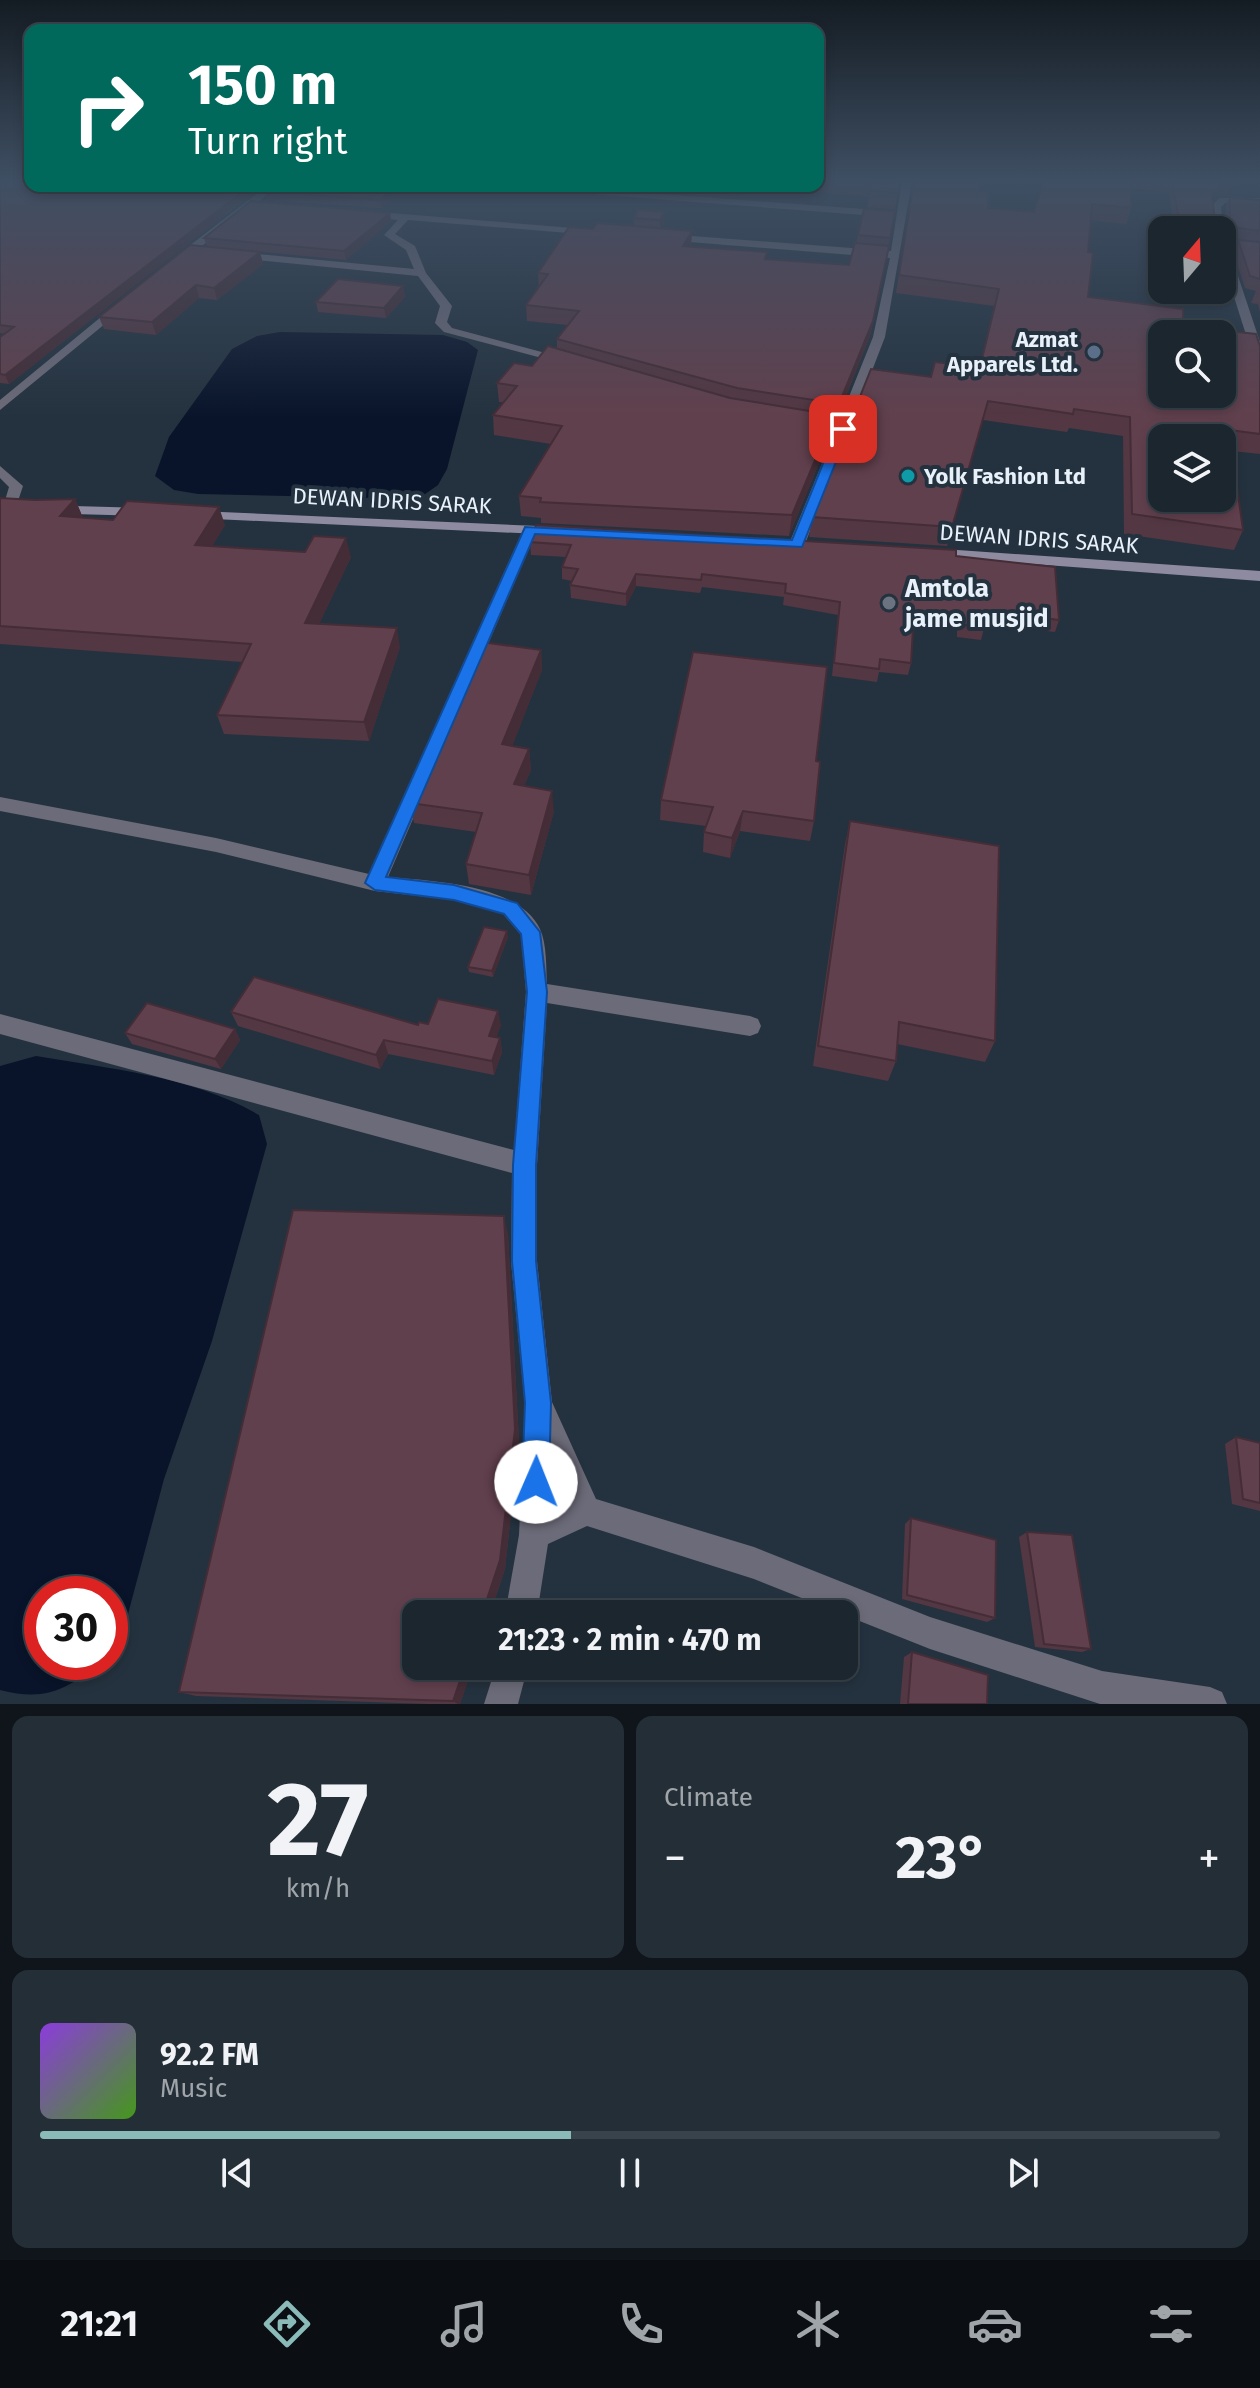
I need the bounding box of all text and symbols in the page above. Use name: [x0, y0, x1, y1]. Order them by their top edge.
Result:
text: 150 m: [188, 52, 337, 119]
icon: right: [56, 56, 160, 160]
text: Turn right: [188, 120, 348, 164]
north arrow: [1148, 216, 1236, 304]
map controls: [1148, 216, 1236, 512]
button: search: [1148, 320, 1236, 408]
place label: Azmat Apparels Ltd.: [946, 326, 1079, 378]
marker: Azmat Apparels Ltd.: [1085, 343, 1103, 361]
pin: [809, 395, 877, 463]
icon: arrive: [821, 407, 865, 451]
button: layers: [1148, 424, 1236, 512]
place label: Yolk Fashion Ltd: [923, 463, 1086, 490]
marker: Yolk Fashion Ltd: [899, 467, 917, 485]
street label: DEWAN IDRIS SARAK: [292, 482, 492, 520]
street label: DEWAN IDRIS SARAK: [939, 519, 1139, 559]
place label: Amtola jame musjid: [903, 573, 1049, 634]
marker: Amtola jame musjid: [880, 594, 898, 612]
position arrow: [494, 1440, 578, 1524]
speed limit sign: 30: [24, 1576, 128, 1680]
text: 21:23 · 2 min · 470 m: [498, 1622, 762, 1658]
text: 27: [267, 1758, 369, 1883]
text: Climate: [664, 1782, 753, 1813]
text: 23°: [895, 1822, 989, 1894]
text: −: [664, 1832, 686, 1885]
text: +: [1198, 1832, 1220, 1885]
text: km/h: [286, 1873, 350, 1904]
text: 92.2 FM: [160, 2037, 259, 2073]
text: Music: [160, 2073, 227, 2104]
icon: previous: [215, 2151, 259, 2195]
icon: pause: [608, 2151, 652, 2195]
icon: next: [1001, 2151, 1045, 2195]
icon: directions: [259, 2296, 315, 2352]
icon: music: [436, 2296, 492, 2352]
icon: phone: [613, 2296, 669, 2352]
icon: climate: [790, 2296, 846, 2352]
icon: car: [967, 2296, 1023, 2352]
icon: filters: [1143, 2296, 1199, 2352]
text: 21:21: [60, 2302, 138, 2346]

